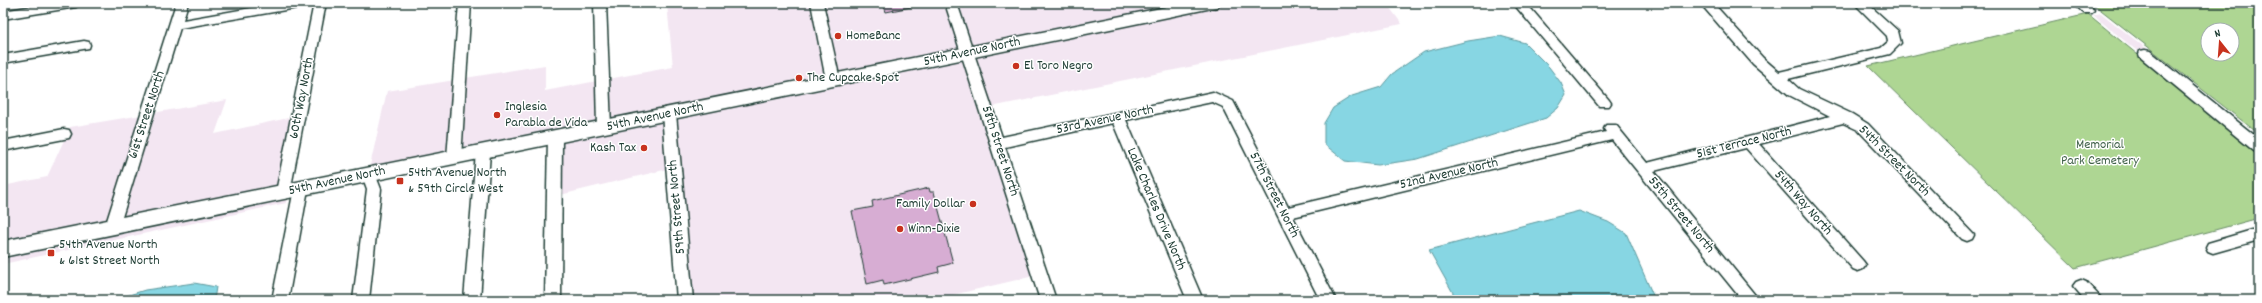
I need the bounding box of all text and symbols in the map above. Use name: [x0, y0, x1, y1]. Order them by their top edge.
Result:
north arrow: [2200, 22, 2240, 62]
place label: HomeBanc: [846, 26, 901, 46]
text: N: [2213, 26, 2223, 43]
marker: HomeBanc: [833, 31, 843, 41]
street label: 54th Avenue North: [922, 32, 1022, 72]
street label: 60th Way North: [284, 56, 320, 140]
place label: El Toro Negro: [1024, 56, 1093, 76]
marker: El Toro Negro: [1011, 61, 1021, 71]
street label: 61st Street North: [123, 68, 171, 162]
place label: The Cupcake Spot: [807, 68, 899, 88]
marker: The Cupcake Spot: [794, 73, 804, 83]
place label: Inglesia Parabla de Vida: [505, 97, 588, 133]
street label: 54th Avenue North: [605, 97, 705, 137]
street label: 53rd Avenue North: [1054, 100, 1156, 140]
street label: 58th Street North: [976, 103, 1024, 199]
marker: Inglesia Parabla de Vida: [492, 110, 502, 120]
street label: 54th Street North: [1854, 121, 1934, 201]
street label: 51st Terrace North: [1694, 122, 1794, 164]
park label: Memorial Park Cemetery: [2061, 135, 2139, 171]
place label: Kash Tax: [590, 138, 636, 158]
marker: Kash Tax: [639, 143, 649, 153]
street label: Lake Charles Drive North: [1121, 145, 1191, 273]
street label: 57th Street North: [1244, 149, 1304, 241]
street label: 52nd Avenue North: [1398, 153, 1500, 195]
street label: 59th Street North: [663, 159, 691, 255]
street label: 54th Avenue North: [287, 161, 387, 201]
place label: 54th Avenue North & 59th Circle West: [408, 163, 507, 199]
street label: 54th Way North: [1769, 166, 1837, 240]
street label: 55th Street North: [1643, 172, 1719, 258]
marker: 54th Avenue North & 59th Circle West: [395, 176, 405, 186]
place label: Family Dollar: [896, 194, 966, 214]
marker: Family Dollar: [968, 199, 978, 209]
place label: Winn-Dixie: [908, 219, 960, 239]
marker: Winn-Dixie: [895, 224, 905, 234]
place label: 54th Avenue North & 61st Street North: [59, 235, 160, 271]
marker: 54th Avenue North & 61st Street North: [46, 248, 56, 258]

